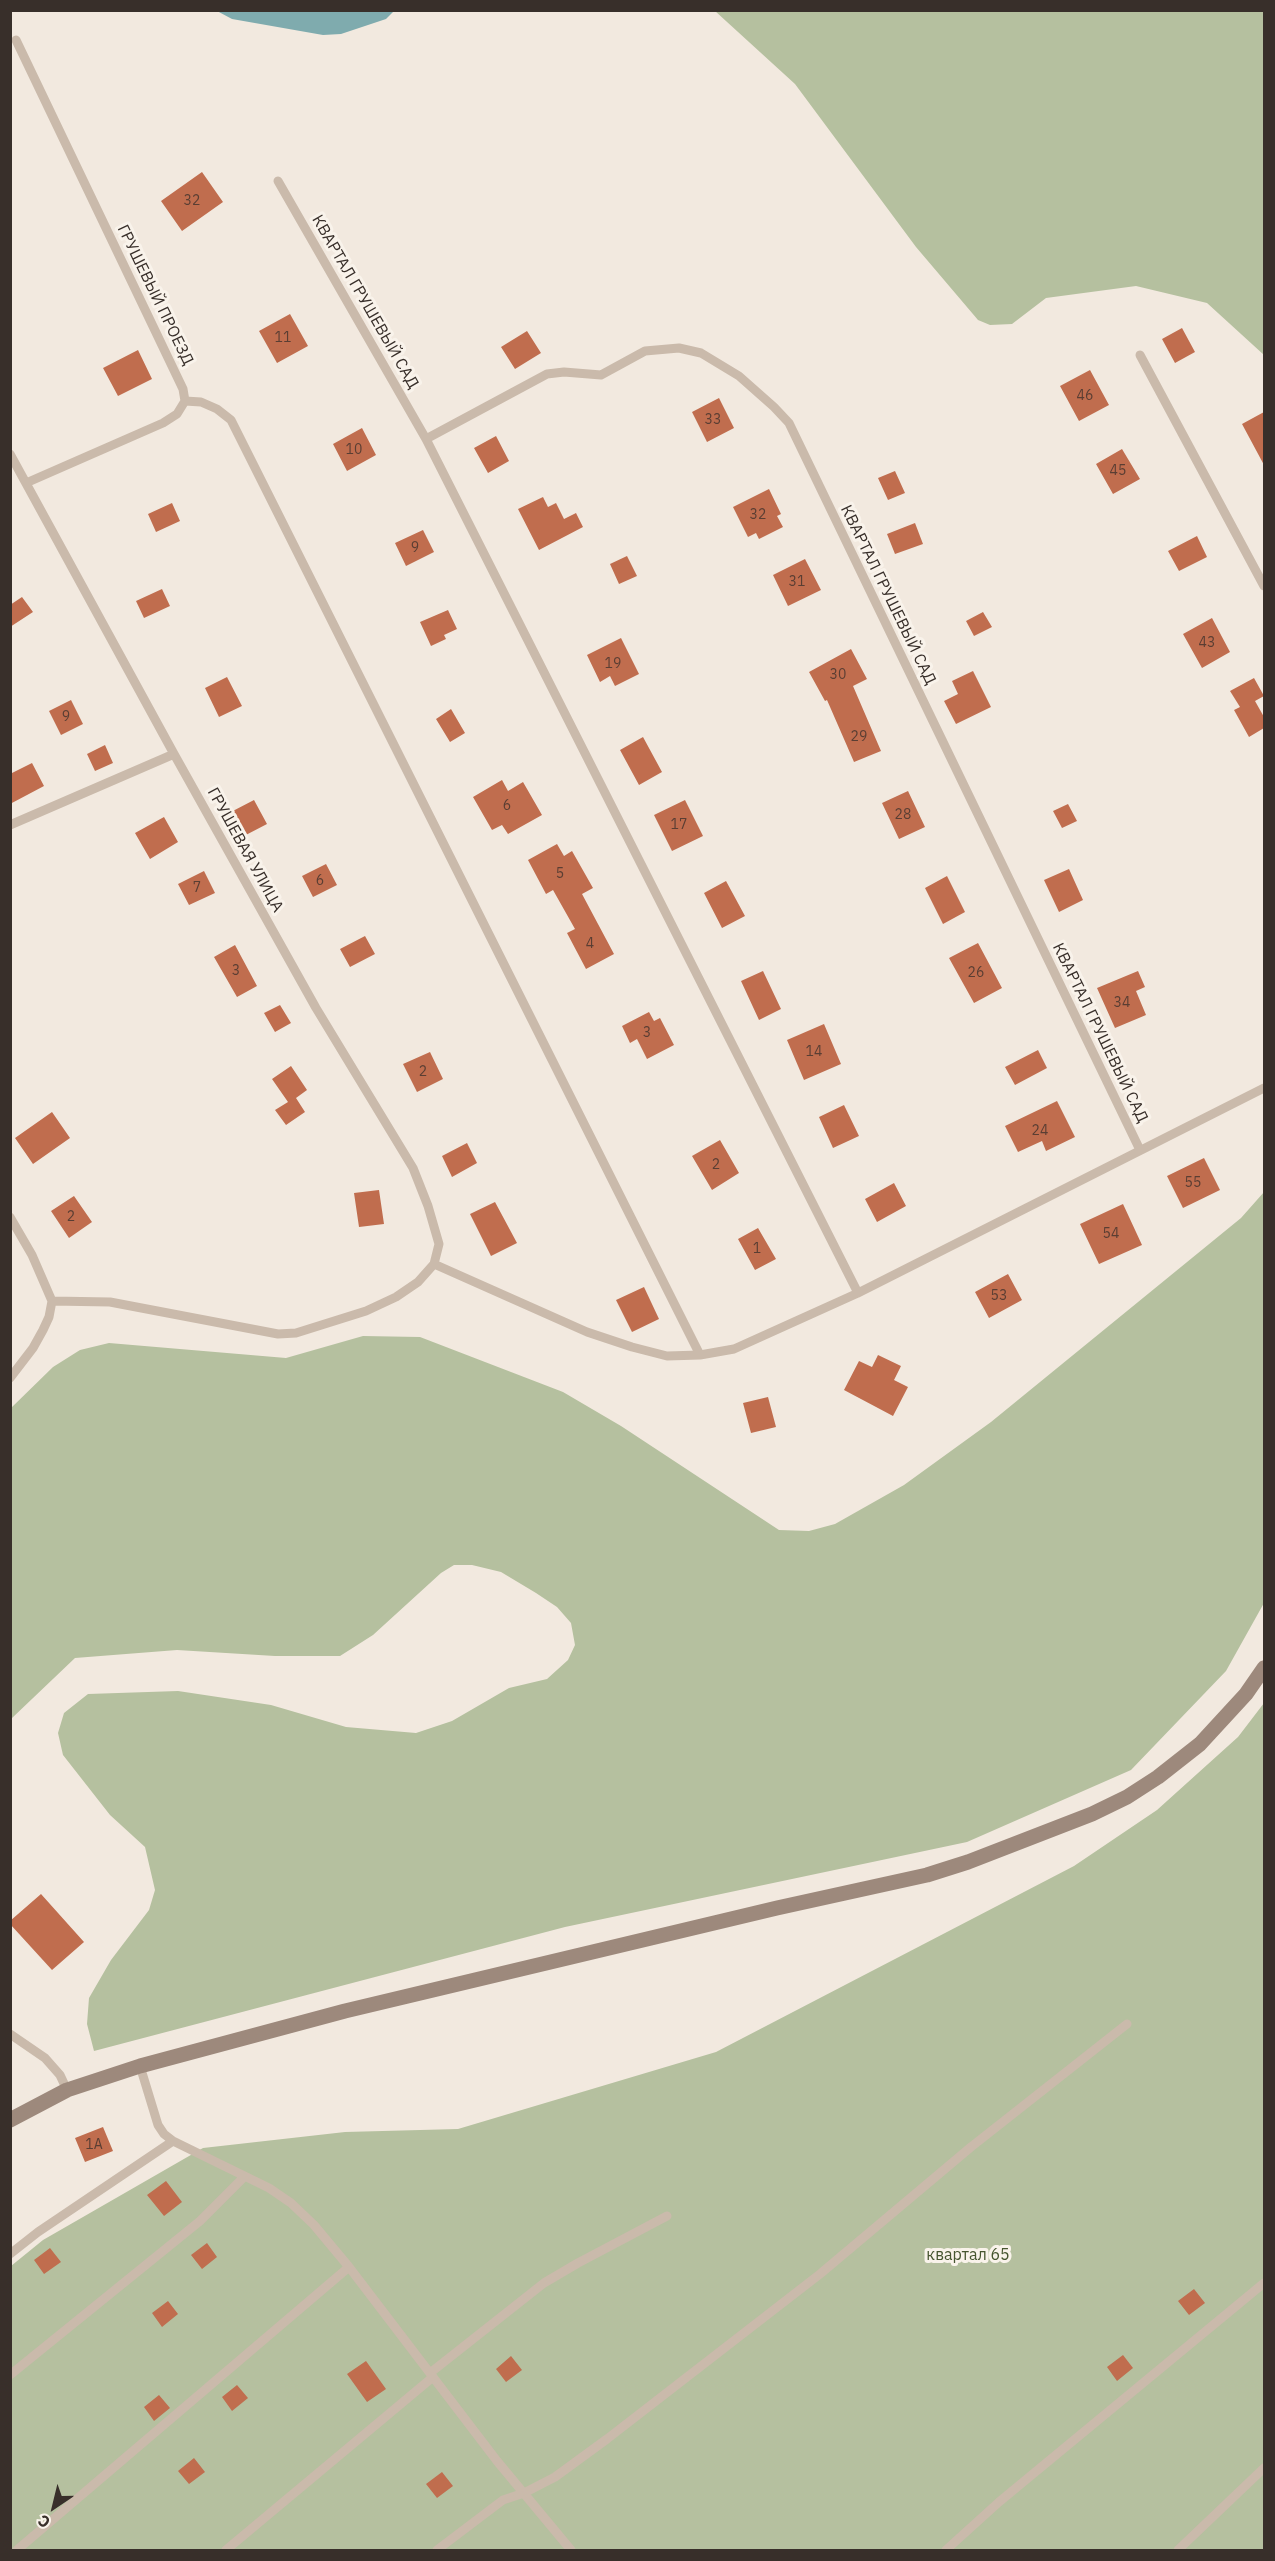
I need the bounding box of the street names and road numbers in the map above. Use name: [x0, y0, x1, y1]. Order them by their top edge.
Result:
street label: КВАРТАЛ ГРУШЕВЫЙ САД: [307, 212, 423, 392]
street label: ГРУШЕВЫЙ ПРОЕЗД: [113, 222, 197, 368]
street label: КВАРТАЛ ГРУШЕВЫЙ САД: [836, 502, 940, 688]
street label: ГРУШЕВАЯ УЛИЦА: [203, 784, 287, 916]
street label: КВАРТАЛ ГРУШЕВЫЙ САД: [1048, 940, 1152, 1126]

